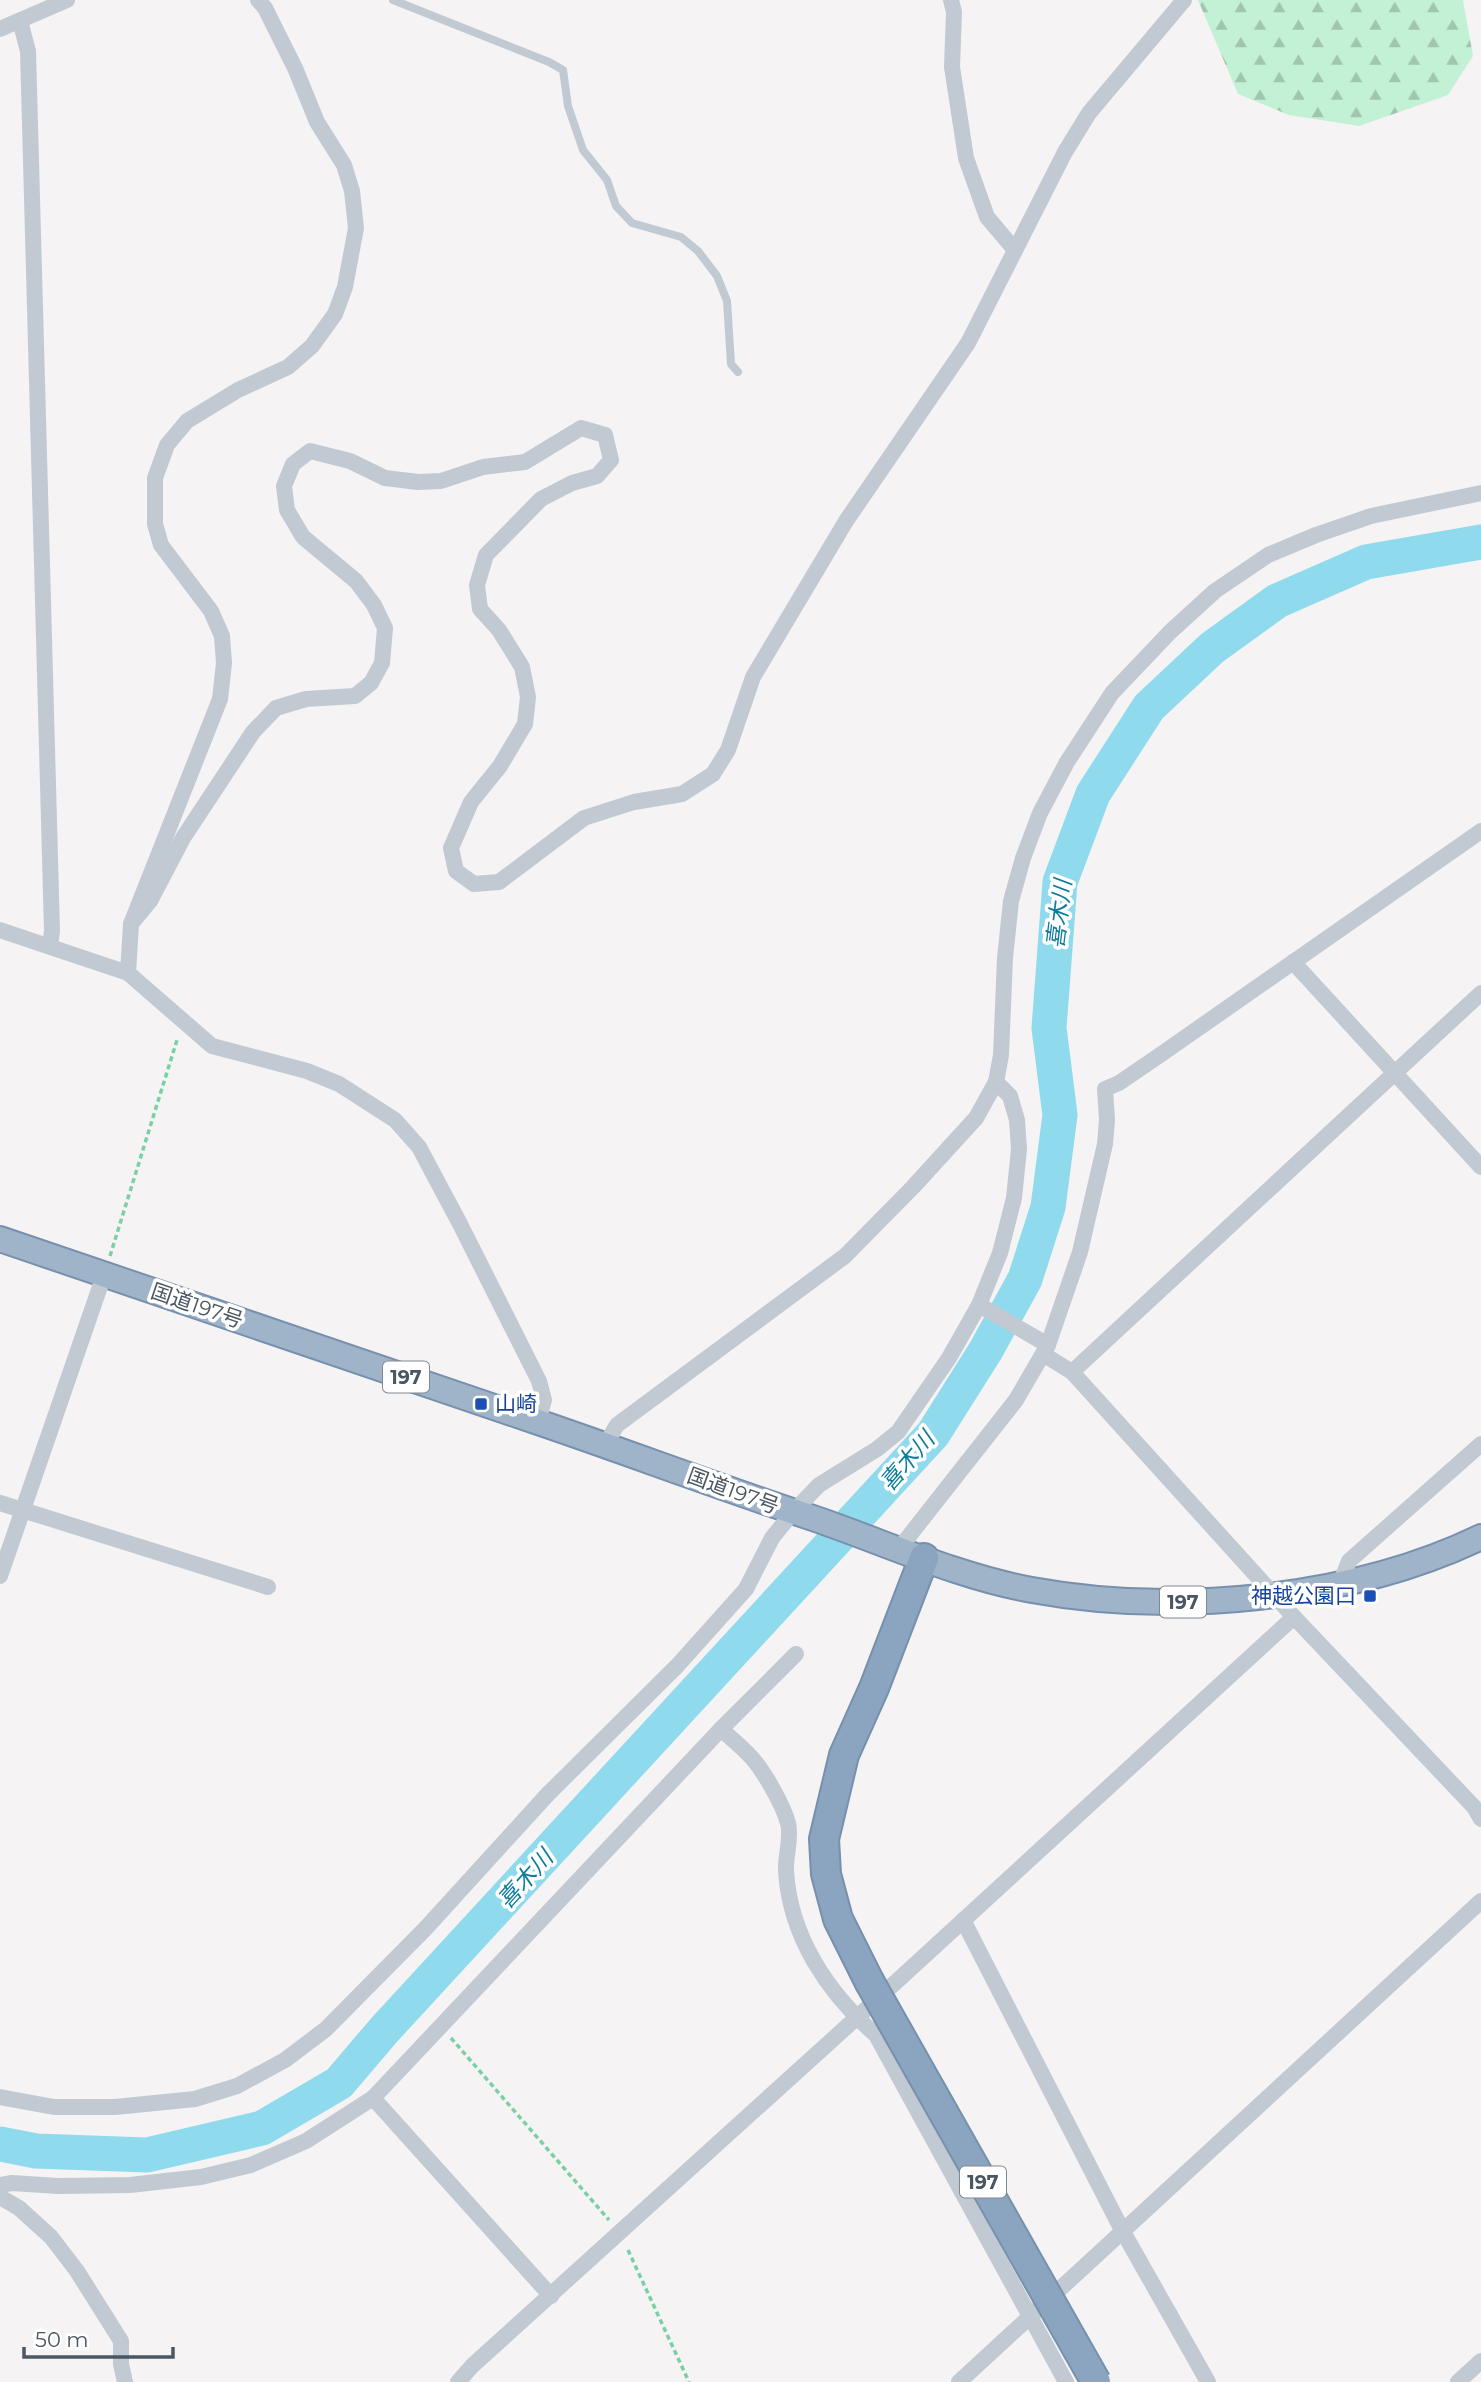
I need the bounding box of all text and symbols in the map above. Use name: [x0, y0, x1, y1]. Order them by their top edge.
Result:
water label: 喜木川: [1041, 875, 1077, 950]
street label: 国道197号: [148, 1278, 246, 1333]
road number: 197: [383, 1362, 429, 1392]
place label: 山崎: [495, 1391, 537, 1416]
marker: 山崎: [473, 1396, 489, 1412]
water label: 喜木川: [874, 1424, 942, 1496]
street label: 国道197号: [684, 1462, 782, 1519]
place label: 神越公園口: [1251, 1583, 1356, 1608]
road number: 197: [1160, 1586, 1206, 1618]
marker: 神越公園口: [1362, 1588, 1378, 1604]
water label: 喜木川: [492, 1842, 560, 1914]
road number: 197: [960, 2166, 1006, 2198]
scale bar: [24, 2316, 173, 2360]
text: 50 m: [35, 2327, 89, 2352]

